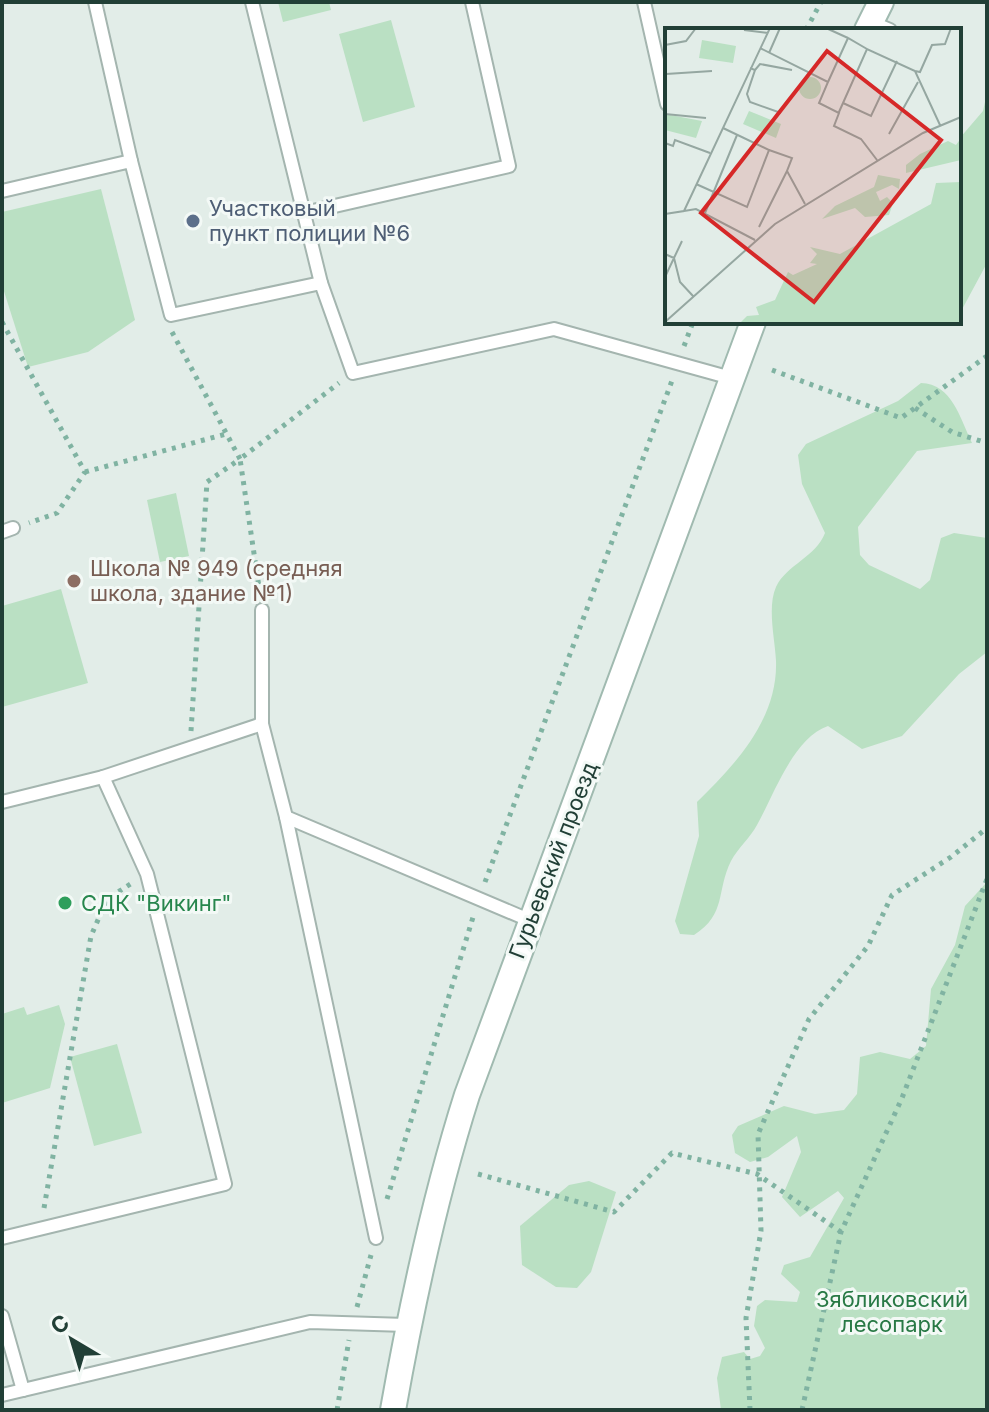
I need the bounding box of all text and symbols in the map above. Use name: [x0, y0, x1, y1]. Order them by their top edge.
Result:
inset map: [665, 28, 961, 324]
place label: Участковый пункт полиции №6: [209, 195, 410, 246]
marker: Участковый пункт полиции №6: [184, 212, 202, 230]
place label: Школа № 949 (средняя школа, здание №1): [90, 555, 343, 606]
marker: Школа № 949 (средняя школа, здание №1): [65, 572, 83, 590]
street label: Гурьевский проезд: [503, 758, 603, 962]
place label: СДК "Викинг": [81, 890, 232, 916]
marker: СДК "Викинг": [56, 894, 74, 912]
park label: Зябликовский лесопарк: [816, 1286, 968, 1337]
north arrow: [32, 1300, 112, 1380]
text: С: [45, 1309, 74, 1339]

